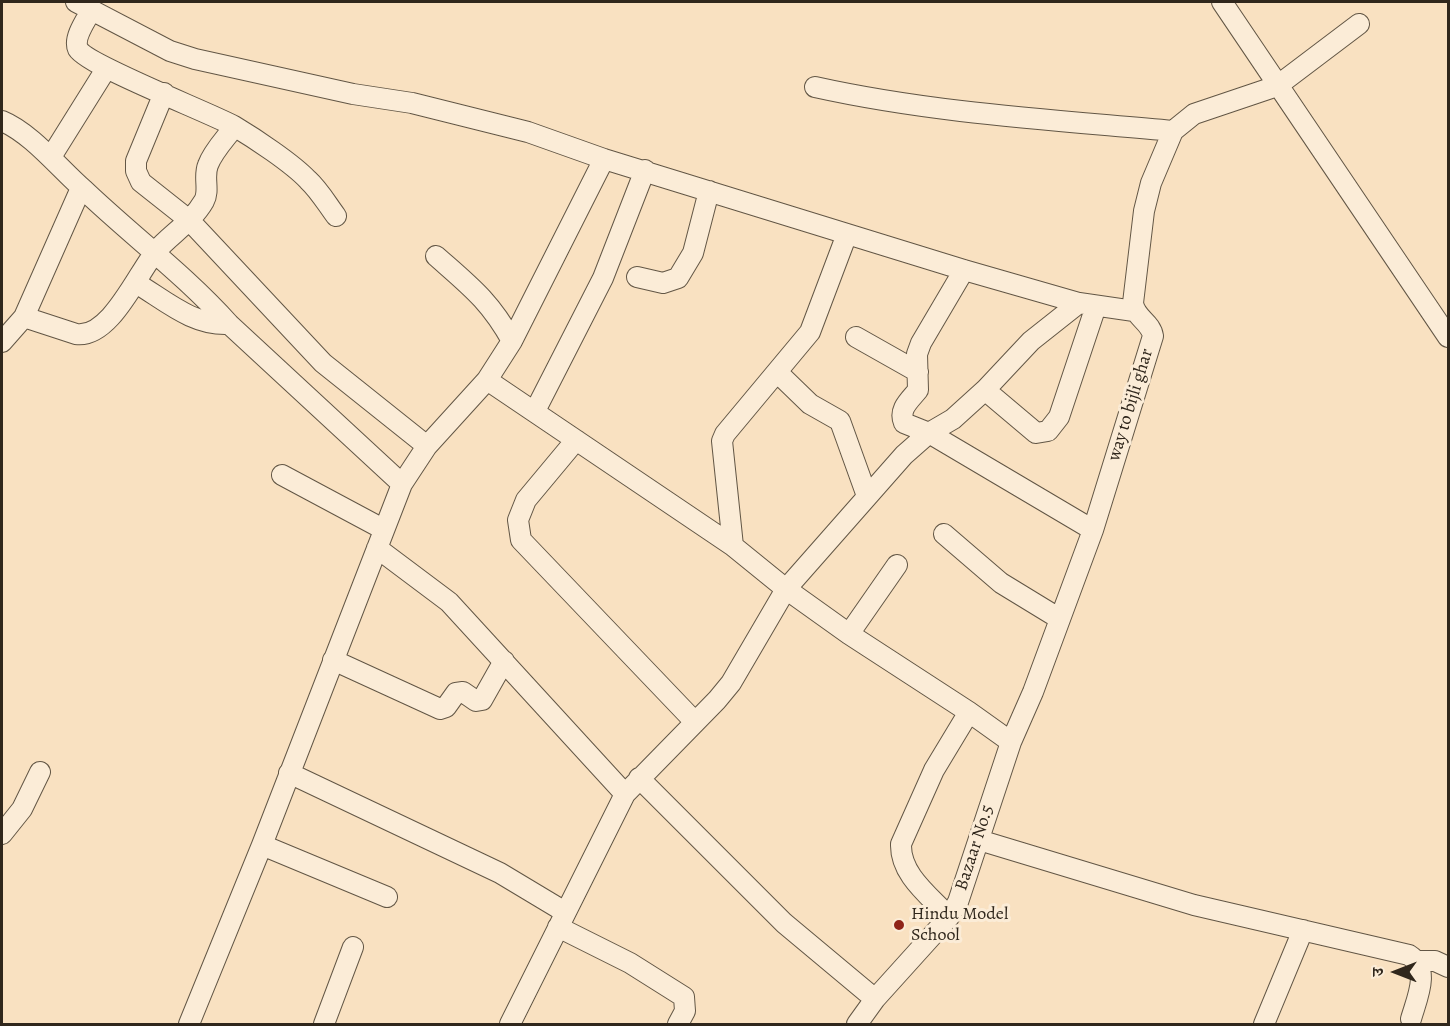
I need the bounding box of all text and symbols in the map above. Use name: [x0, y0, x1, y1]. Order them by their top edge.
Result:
street label: way to bijli ghar: [1104, 346, 1158, 464]
street label: Bazaar No.5: [951, 802, 999, 894]
place label: Hindu Model School: [911, 904, 1008, 946]
marker: Hindu Model School: [892, 918, 906, 932]
north arrow: [1366, 942, 1426, 1002]
text: उ: [1367, 968, 1389, 976]

